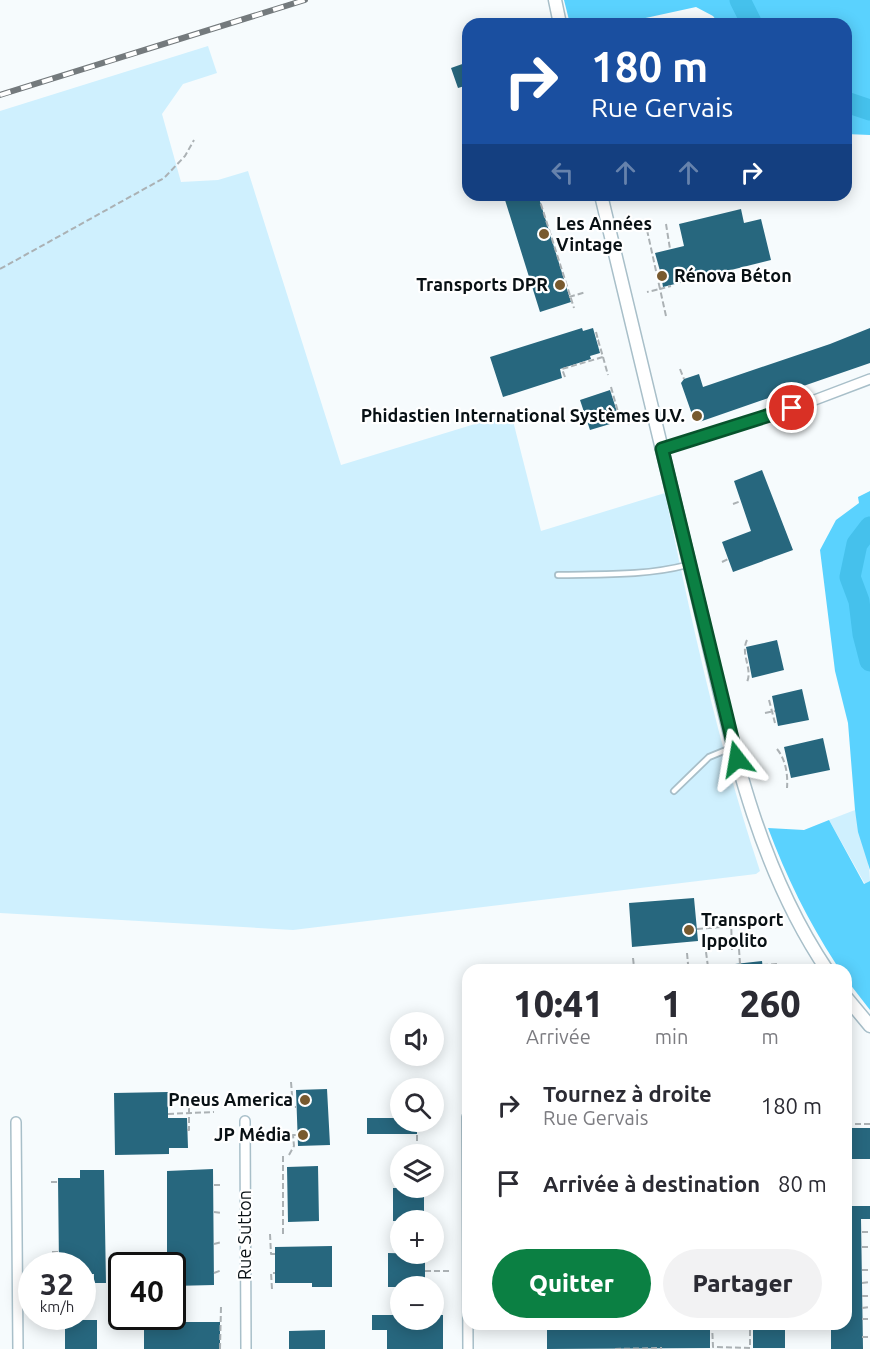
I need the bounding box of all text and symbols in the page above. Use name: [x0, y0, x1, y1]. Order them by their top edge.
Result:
icon: right: [492, 42, 570, 120]
text: 180 m: [591, 43, 708, 90]
text: Rue Gervais: [591, 92, 733, 122]
icon: left: [546, 156, 579, 189]
icon: ahead: [609, 156, 642, 189]
icon: ahead: [672, 156, 705, 189]
icon: right: [735, 156, 768, 189]
place label: Les Années Vintage: [556, 213, 652, 254]
marker: Les Années Vintage: [537, 227, 551, 241]
place label: Rénova Béton: [674, 265, 792, 285]
marker: Rénova Béton: [655, 269, 669, 283]
place label: Transports DPR: [416, 274, 548, 294]
marker: Transports DPR: [553, 278, 567, 292]
pin: [766, 382, 817, 433]
icon: arrive: [775, 391, 808, 424]
place label: Phidastien International Systèmes U.V.: [361, 405, 685, 425]
marker: Phidastien International Systèmes U.V.: [690, 409, 704, 423]
position arrow: [705, 727, 769, 791]
place label: Transport Ippolito: [701, 909, 784, 950]
marker: Transport Ippolito: [682, 923, 696, 937]
text: 10:41: [513, 983, 603, 1024]
text: 1: [661, 983, 682, 1024]
text: 260: [740, 983, 801, 1024]
map controls: [390, 1012, 444, 1330]
button: sound: [390, 1012, 444, 1066]
text: Arrivée: [526, 1025, 591, 1048]
text: min: [655, 1025, 688, 1048]
text: m: [762, 1025, 779, 1048]
button: search: [390, 1078, 444, 1132]
text: Tournez à droite: [543, 1081, 712, 1106]
place label: Pneus America: [168, 1089, 293, 1109]
icon: right: [492, 1089, 525, 1122]
marker: Pneus America: [298, 1093, 312, 1107]
text: 180 m: [761, 1093, 822, 1118]
text: Rue Gervais: [543, 1106, 648, 1129]
place label: JP Média: [214, 1124, 291, 1144]
marker: JP Média: [296, 1128, 310, 1142]
button: layers: [390, 1144, 444, 1198]
icon: arrive: [492, 1167, 525, 1200]
text: Arrivée à destination: [543, 1171, 760, 1196]
text: 80 m: [778, 1171, 827, 1196]
street label: Rue Sutton: [234, 1190, 254, 1280]
button: +: [390, 1210, 444, 1264]
button: Quitter: [492, 1249, 651, 1318]
button: Partager: [663, 1249, 822, 1318]
speed limit sign: 40: [108, 1252, 186, 1330]
text: 32: [40, 1267, 74, 1301]
button: −: [390, 1276, 444, 1330]
text: km/h: [40, 1298, 74, 1315]

